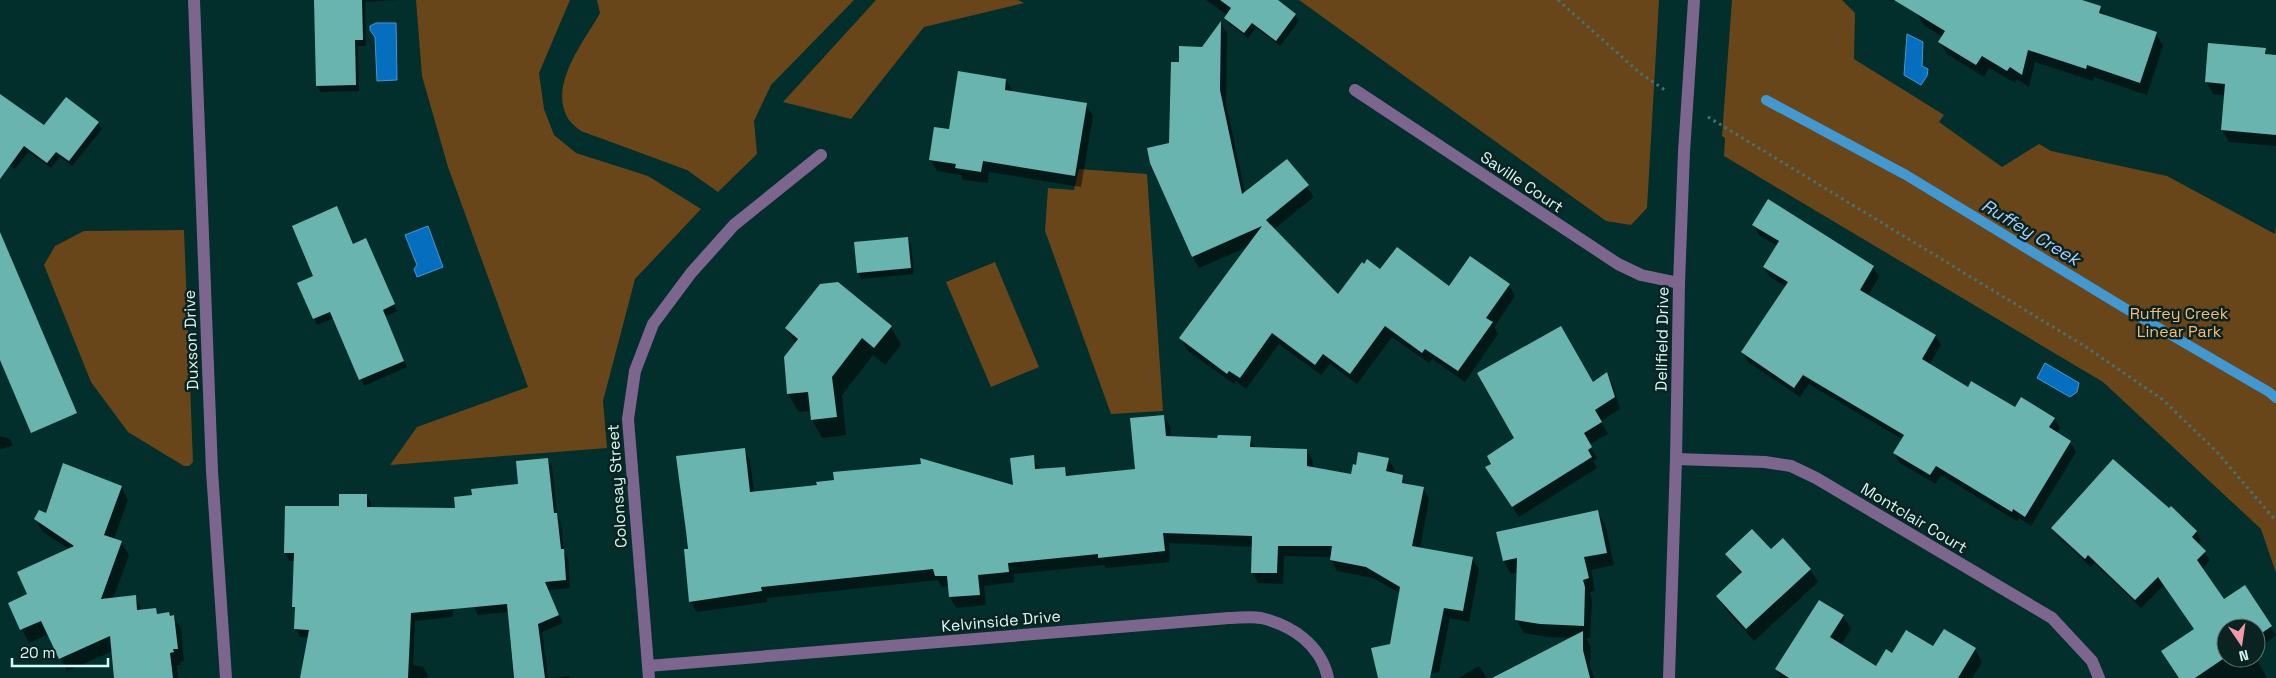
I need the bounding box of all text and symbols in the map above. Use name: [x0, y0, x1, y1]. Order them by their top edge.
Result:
street label: Saville Court: [1476, 146, 1568, 218]
water label: Ruffey Creek: [1978, 194, 2086, 272]
street label: Dellfield Drive: [1651, 286, 1673, 392]
street label: Duxson Drive: [179, 290, 203, 390]
park label: Ruffey Creek Linear Park: [2130, 303, 2229, 342]
street label: Colonsay Street: [602, 423, 632, 549]
street label: Montclair Court: [1857, 478, 1971, 558]
street label: Kelvinside Drive: [940, 605, 1062, 637]
north arrow: [2216, 618, 2266, 668]
scale bar: [12, 636, 109, 668]
text: 20 m: [20, 643, 55, 662]
text: N: [2237, 646, 2251, 665]

